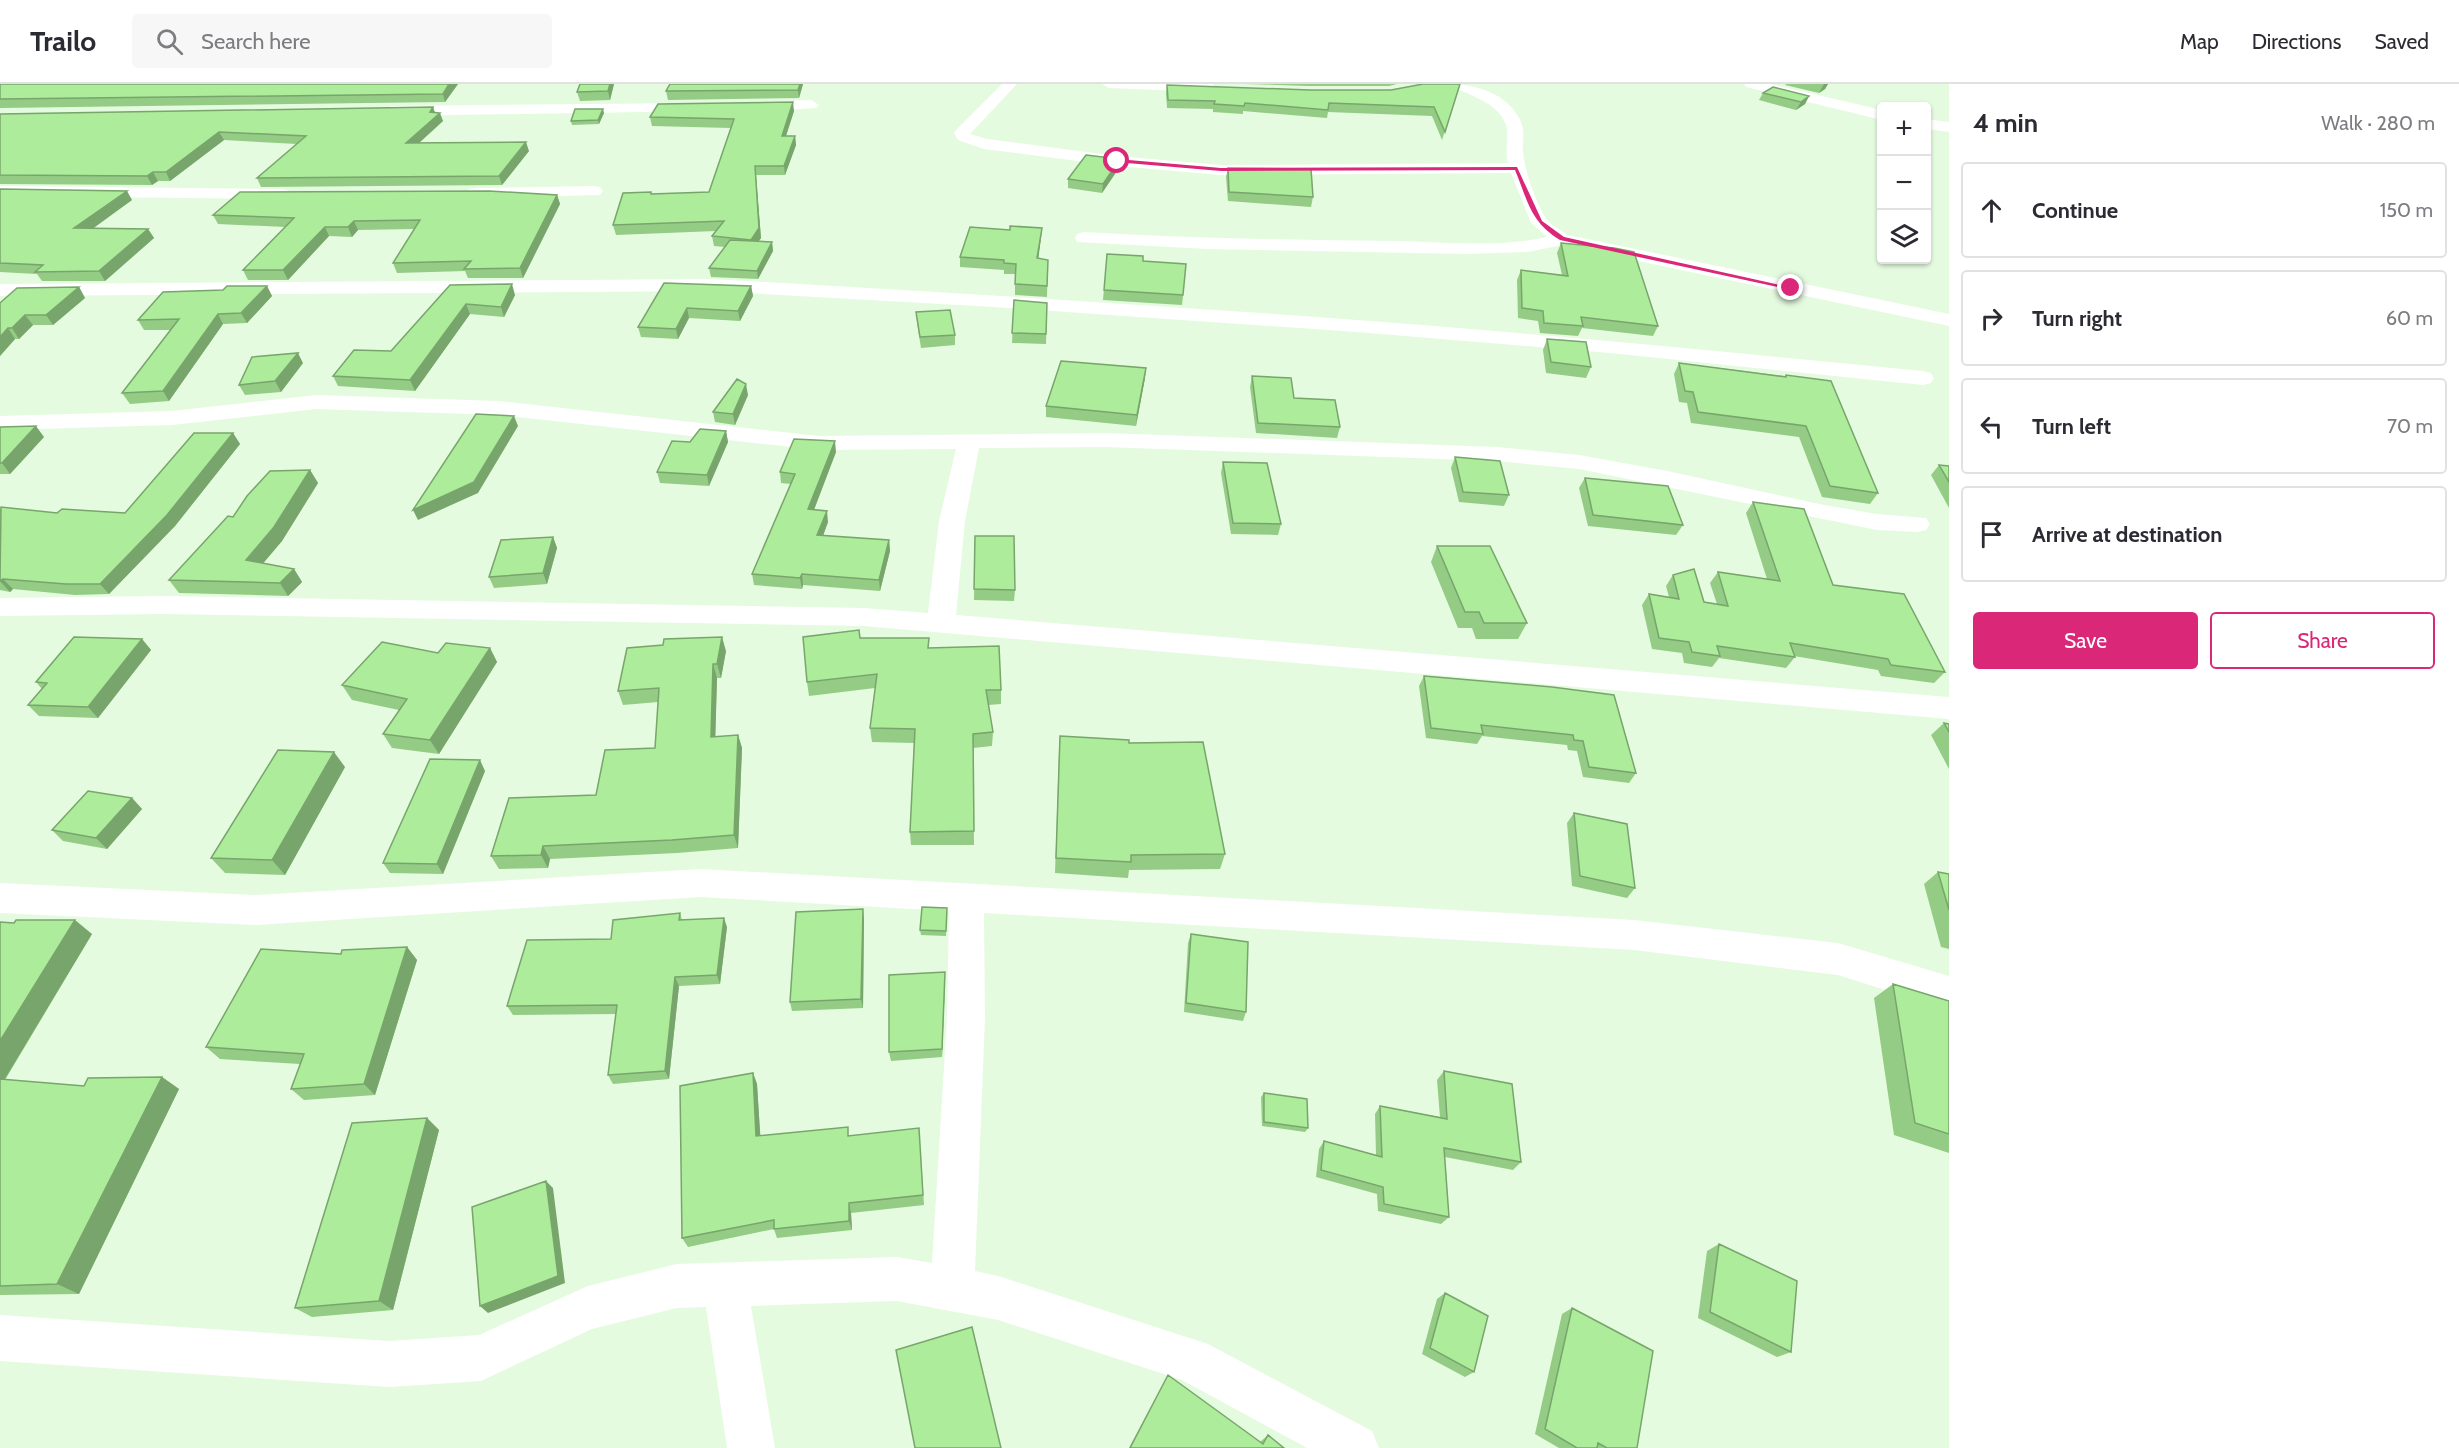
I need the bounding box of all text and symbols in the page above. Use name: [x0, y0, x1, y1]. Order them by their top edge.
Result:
search box: [132, 14, 552, 68]
text: Trailo: [30, 24, 96, 58]
icon: search: [153, 25, 186, 58]
text: Search here: [201, 28, 310, 55]
text: Map: [2180, 29, 2219, 54]
text: Directions: [2252, 29, 2341, 54]
text: Saved: [2374, 29, 2429, 54]
map controls: [1877, 102, 1931, 264]
button: +: [1877, 102, 1931, 156]
text: 4 min: [1973, 107, 2038, 139]
text: Walk · 280 m: [2321, 111, 2435, 135]
route start: [1103, 147, 1129, 173]
button: −: [1877, 156, 1931, 210]
icon: ahead: [1975, 194, 2008, 227]
text: Continue: [2032, 197, 2118, 224]
text: 150 m: [2380, 198, 2433, 222]
button: layers: [1877, 210, 1931, 264]
route end: [1777, 274, 1803, 300]
icon: right: [1975, 302, 2008, 335]
text: Turn right: [2032, 305, 2122, 332]
text: 60 m: [2386, 306, 2433, 330]
icon: left: [1975, 410, 2008, 443]
text: Turn left: [2032, 413, 2111, 440]
text: 70 m: [2387, 414, 2433, 438]
icon: arrive: [1975, 518, 2008, 551]
text: Arrive at destination: [2032, 521, 2222, 548]
button: Save: [1973, 612, 2198, 669]
button: Share: [2210, 612, 2435, 669]

